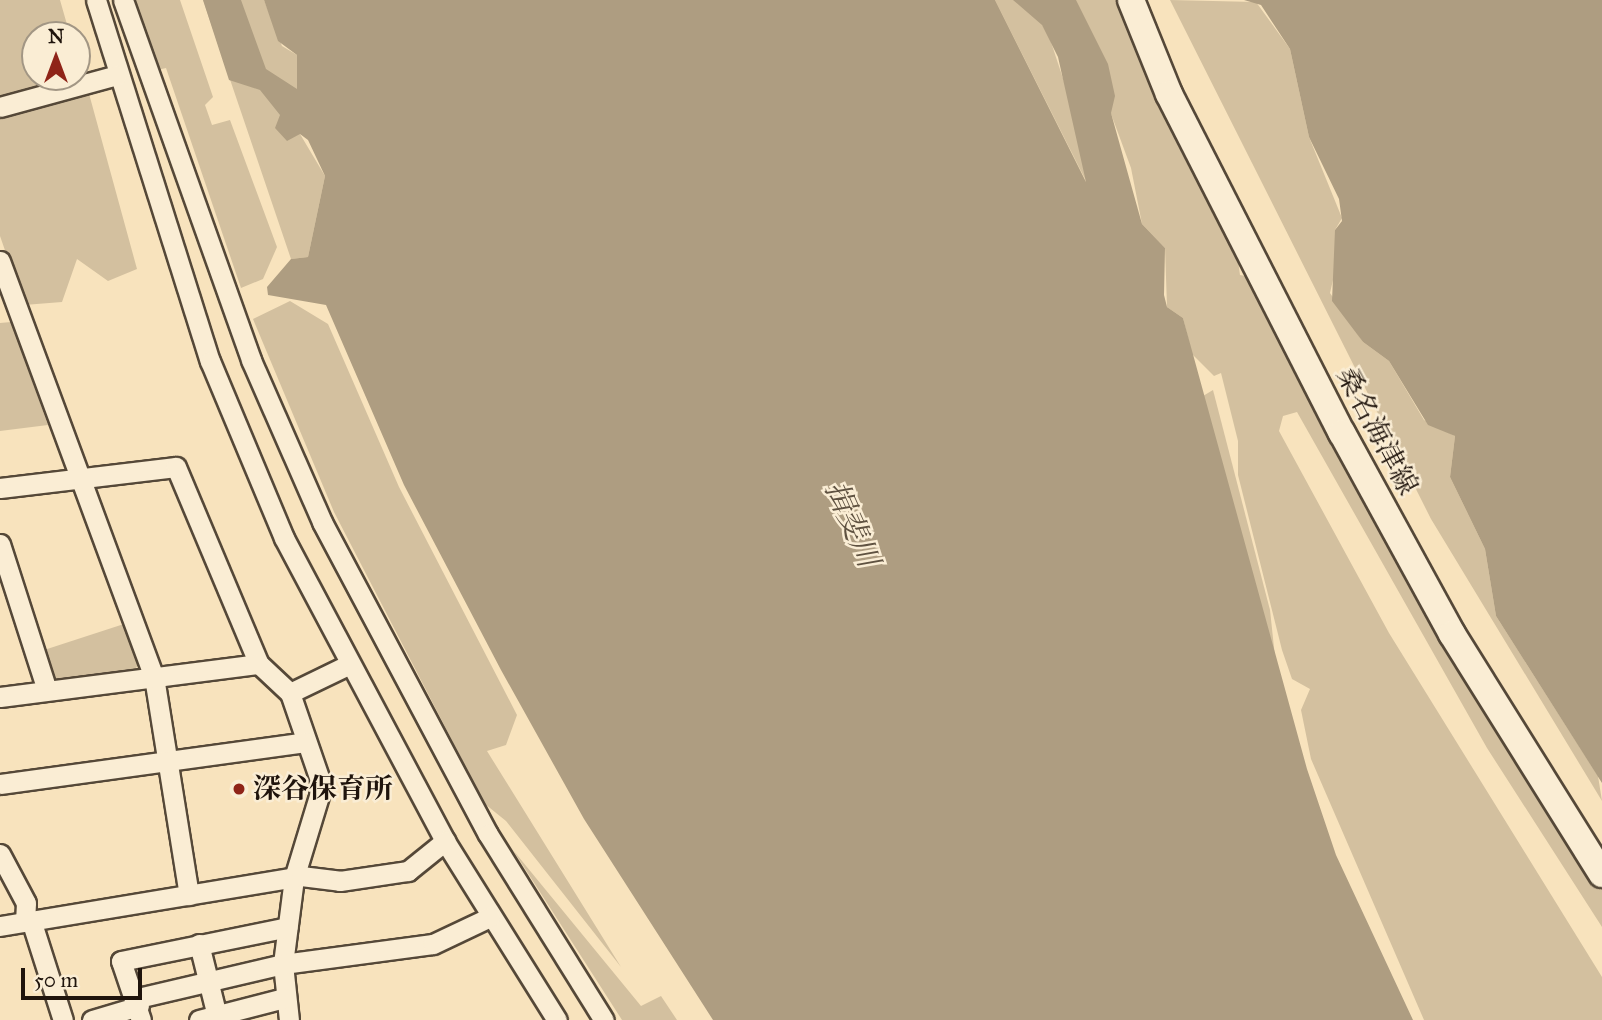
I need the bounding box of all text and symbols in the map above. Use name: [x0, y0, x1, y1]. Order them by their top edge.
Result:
north arrow: [21, 21, 91, 91]
text: N: [48, 25, 64, 48]
street label: 桑名海津線: [1329, 361, 1425, 501]
water label: 揖斐川: [817, 476, 887, 572]
place label: 深谷保育所: [253, 772, 393, 806]
marker: 深谷保育所: [231, 781, 247, 797]
scale bar: [24, 954, 145, 998]
text: 50 m: [34, 967, 78, 993]

